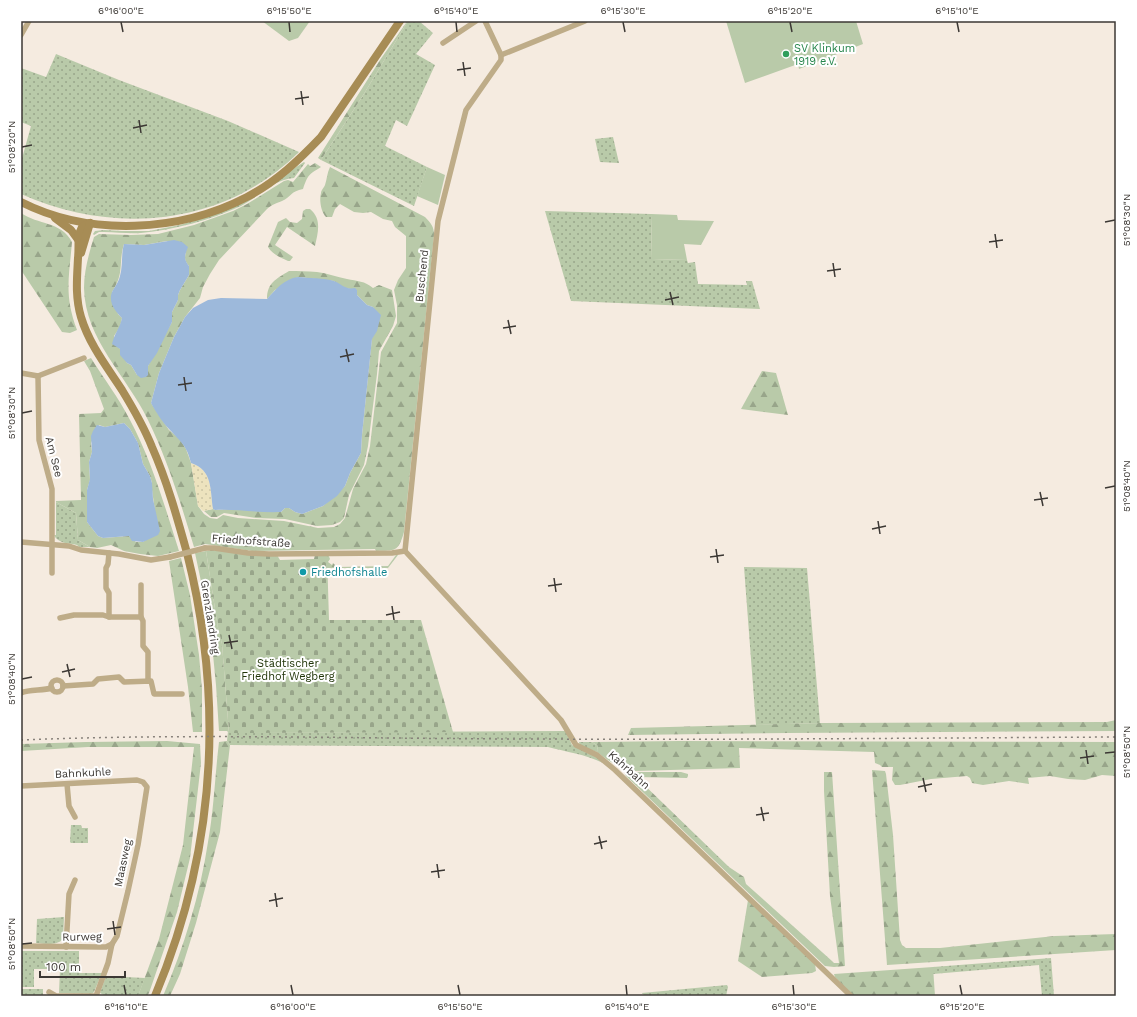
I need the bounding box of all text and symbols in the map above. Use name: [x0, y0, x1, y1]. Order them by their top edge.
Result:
text: 6°16'00"E: [98, 5, 144, 16]
text: 6°15'50"E: [266, 5, 312, 16]
text: 6°15'40"E: [434, 5, 478, 16]
text: 6°15'30"E: [600, 5, 646, 16]
text: 6°15'20"E: [767, 5, 813, 16]
text: 6°15'10"E: [935, 5, 979, 16]
place label: SV Klinkum 1919 e.V.: [794, 42, 855, 68]
marker: SV Klinkum 1919 e.V.: [781, 49, 791, 59]
text: 51°08'20"N: [6, 121, 17, 173]
text: 51°08'30"N: [1121, 194, 1132, 246]
street label: Buschend: [413, 249, 431, 303]
text: 51°08'30"N: [6, 387, 17, 439]
street label: Am See: [43, 435, 65, 479]
text: 51°08'40"N: [1121, 460, 1132, 512]
street label: Friedhofstraße: [211, 532, 291, 550]
place label: Friedhofshalle: [311, 566, 387, 579]
marker: Friedhofshalle: [298, 567, 308, 577]
street label: Grenzlandring: [198, 579, 222, 655]
text: 51°08'40"N: [6, 653, 17, 705]
park label: Städtischer Friedhof Wegberg: [241, 657, 335, 683]
text: 51°08'50"N: [1121, 726, 1132, 778]
street label: Kahrbahn: [606, 748, 652, 792]
street label: Bahnkuhle: [54, 765, 112, 781]
street label: Maasweg: [112, 838, 134, 888]
text: 51°08'50"N: [6, 918, 17, 970]
street label: Rurweg: [62, 930, 102, 944]
scale bar: [40, 953, 125, 979]
text: 100 m: [46, 960, 81, 974]
text: 6°16'10"E: [104, 1001, 148, 1012]
text: 6°16'00"E: [270, 1001, 316, 1012]
text: 6°15'50"E: [437, 1001, 483, 1012]
text: 6°15'40"E: [605, 1001, 649, 1012]
text: 6°15'30"E: [771, 1001, 817, 1012]
text: 6°15'20"E: [939, 1001, 985, 1012]

